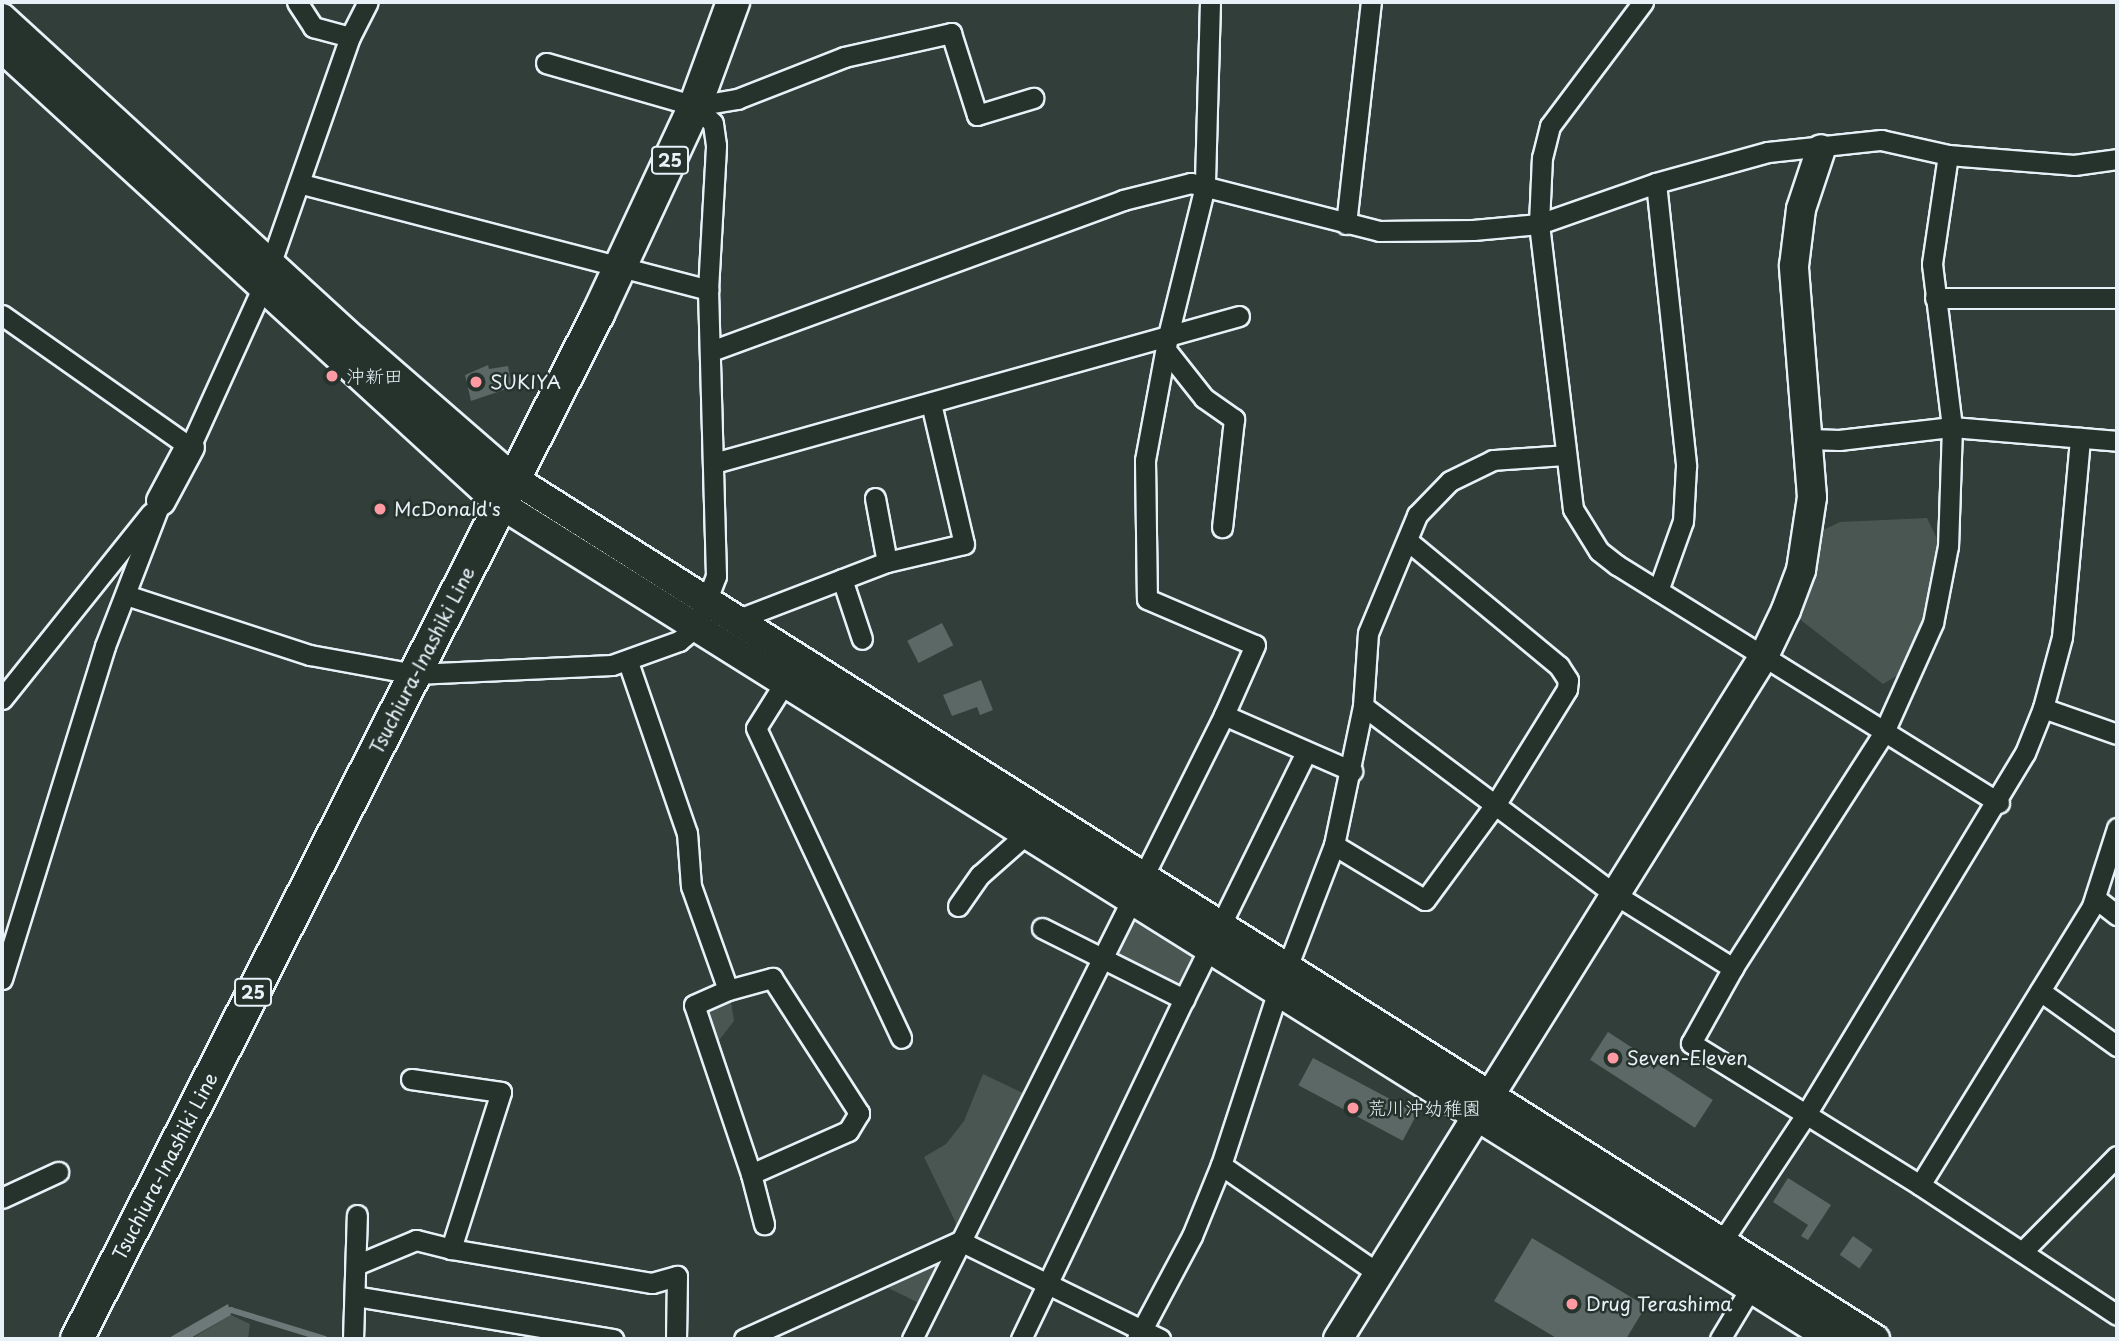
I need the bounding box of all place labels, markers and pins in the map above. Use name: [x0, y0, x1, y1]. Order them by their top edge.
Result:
place label: 沖新田: [346, 365, 403, 387]
marker: 沖新田: [324, 368, 340, 384]
place label: SUKIYA: [490, 371, 561, 393]
marker: SUKIYA: [468, 374, 484, 390]
place label: McDonald's: [394, 498, 501, 520]
marker: McDonald's: [372, 501, 388, 517]
place label: Seven-Eleven: [1627, 1047, 1748, 1069]
marker: Seven-Eleven: [1605, 1050, 1621, 1066]
place label: 荒川沖幼稚園: [1367, 1097, 1481, 1119]
marker: 荒川沖幼稚園: [1345, 1100, 1361, 1116]
place label: Drug Terashima: [1586, 1293, 1732, 1315]
marker: Drug Terashima: [1564, 1296, 1580, 1312]

